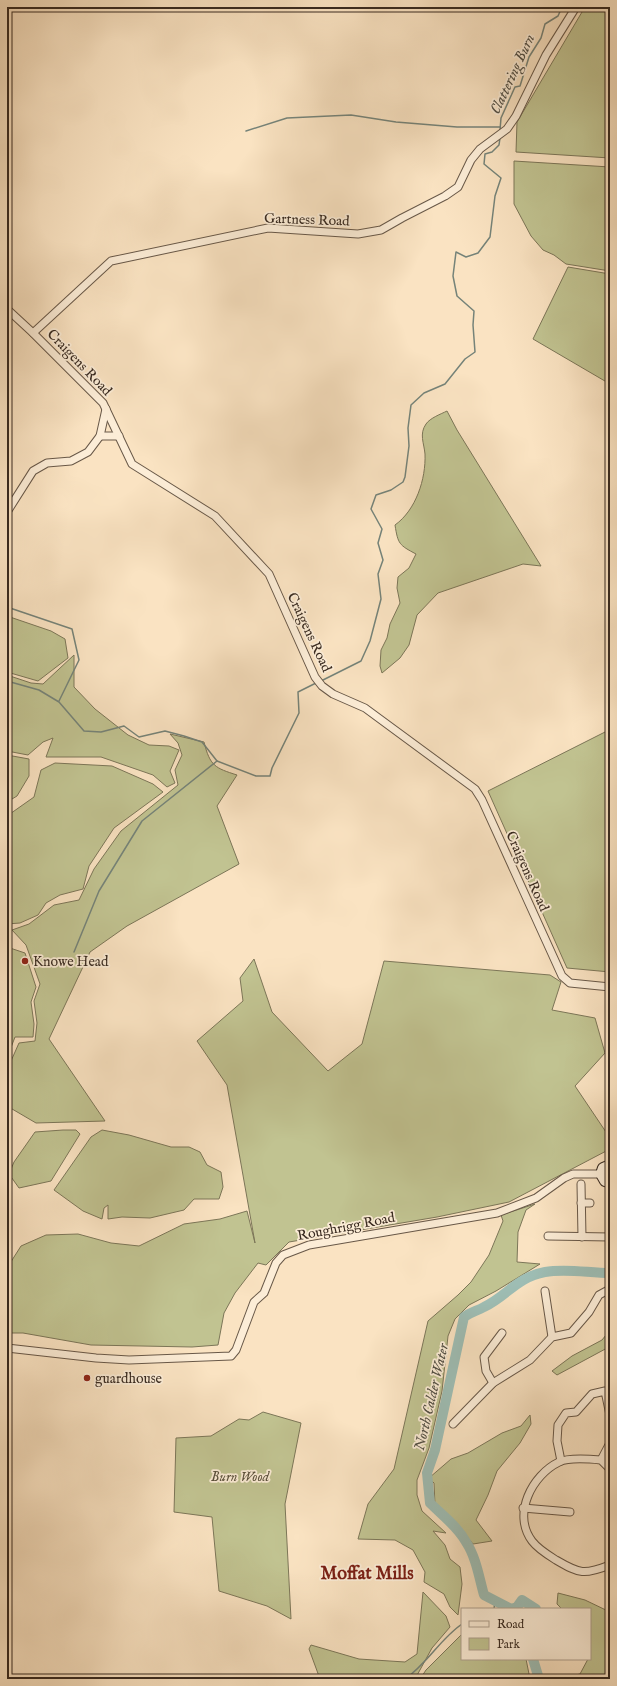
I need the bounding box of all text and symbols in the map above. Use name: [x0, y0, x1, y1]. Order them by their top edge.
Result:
water label: Clattering Burn: [486, 31, 540, 118]
street label: Gartness Road: [264, 210, 351, 231]
street label: Craigens Road: [43, 326, 116, 400]
street label: Craigens Road: [283, 590, 336, 676]
street label: Craigens Road: [501, 828, 553, 915]
place label: Knowe Head: [33, 953, 109, 971]
marker: Knowe Head: [20, 956, 30, 966]
street label: Roughrigg Road: [296, 1209, 397, 1245]
water label: North Calder Water: [410, 1341, 453, 1452]
place label: guardhouse: [95, 1370, 163, 1388]
marker: guardhouse: [82, 1373, 92, 1383]
park label: Burn Wood: [211, 1468, 271, 1486]
district label: Moffat Mills: [321, 1563, 414, 1586]
legend: [461, 1608, 591, 1660]
text: Road: [497, 1617, 525, 1632]
text: Park: [497, 1637, 520, 1652]

